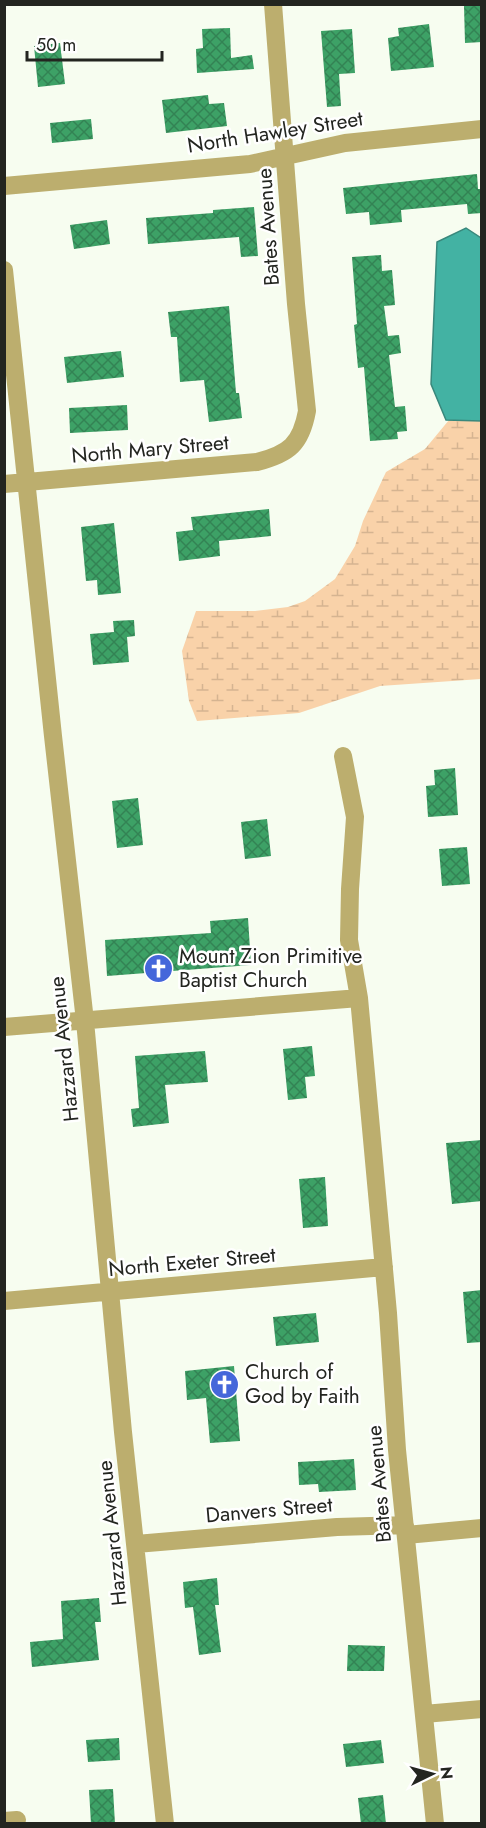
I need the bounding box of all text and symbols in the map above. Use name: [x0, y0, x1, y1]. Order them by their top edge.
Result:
scale bar: [27, 24, 162, 62]
text: 50 m: [36, 32, 76, 58]
street label: North Hawley Street: [185, 103, 365, 161]
street label: Bates Avenue: [249, 167, 287, 287]
street label: North Mary Street: [70, 427, 230, 471]
place label: Mount Zion Primitive Baptist Church: [179, 941, 363, 995]
church icon: Mount Zion Primitive Baptist Church: [142, 952, 174, 984]
street label: Hazzard Avenue: [41, 975, 87, 1123]
street label: North Exeter Street: [107, 1240, 277, 1284]
place label: Church of God by Faith: [245, 1357, 360, 1411]
church icon: Church of God by Faith: [208, 1368, 240, 1400]
street label: Bates Avenue: [359, 1424, 399, 1544]
street label: Hazzard Avenue: [89, 1459, 135, 1607]
street label: Danvers Street: [204, 1490, 334, 1530]
north arrow: [402, 1744, 462, 1804]
text: N: [434, 1765, 458, 1780]

